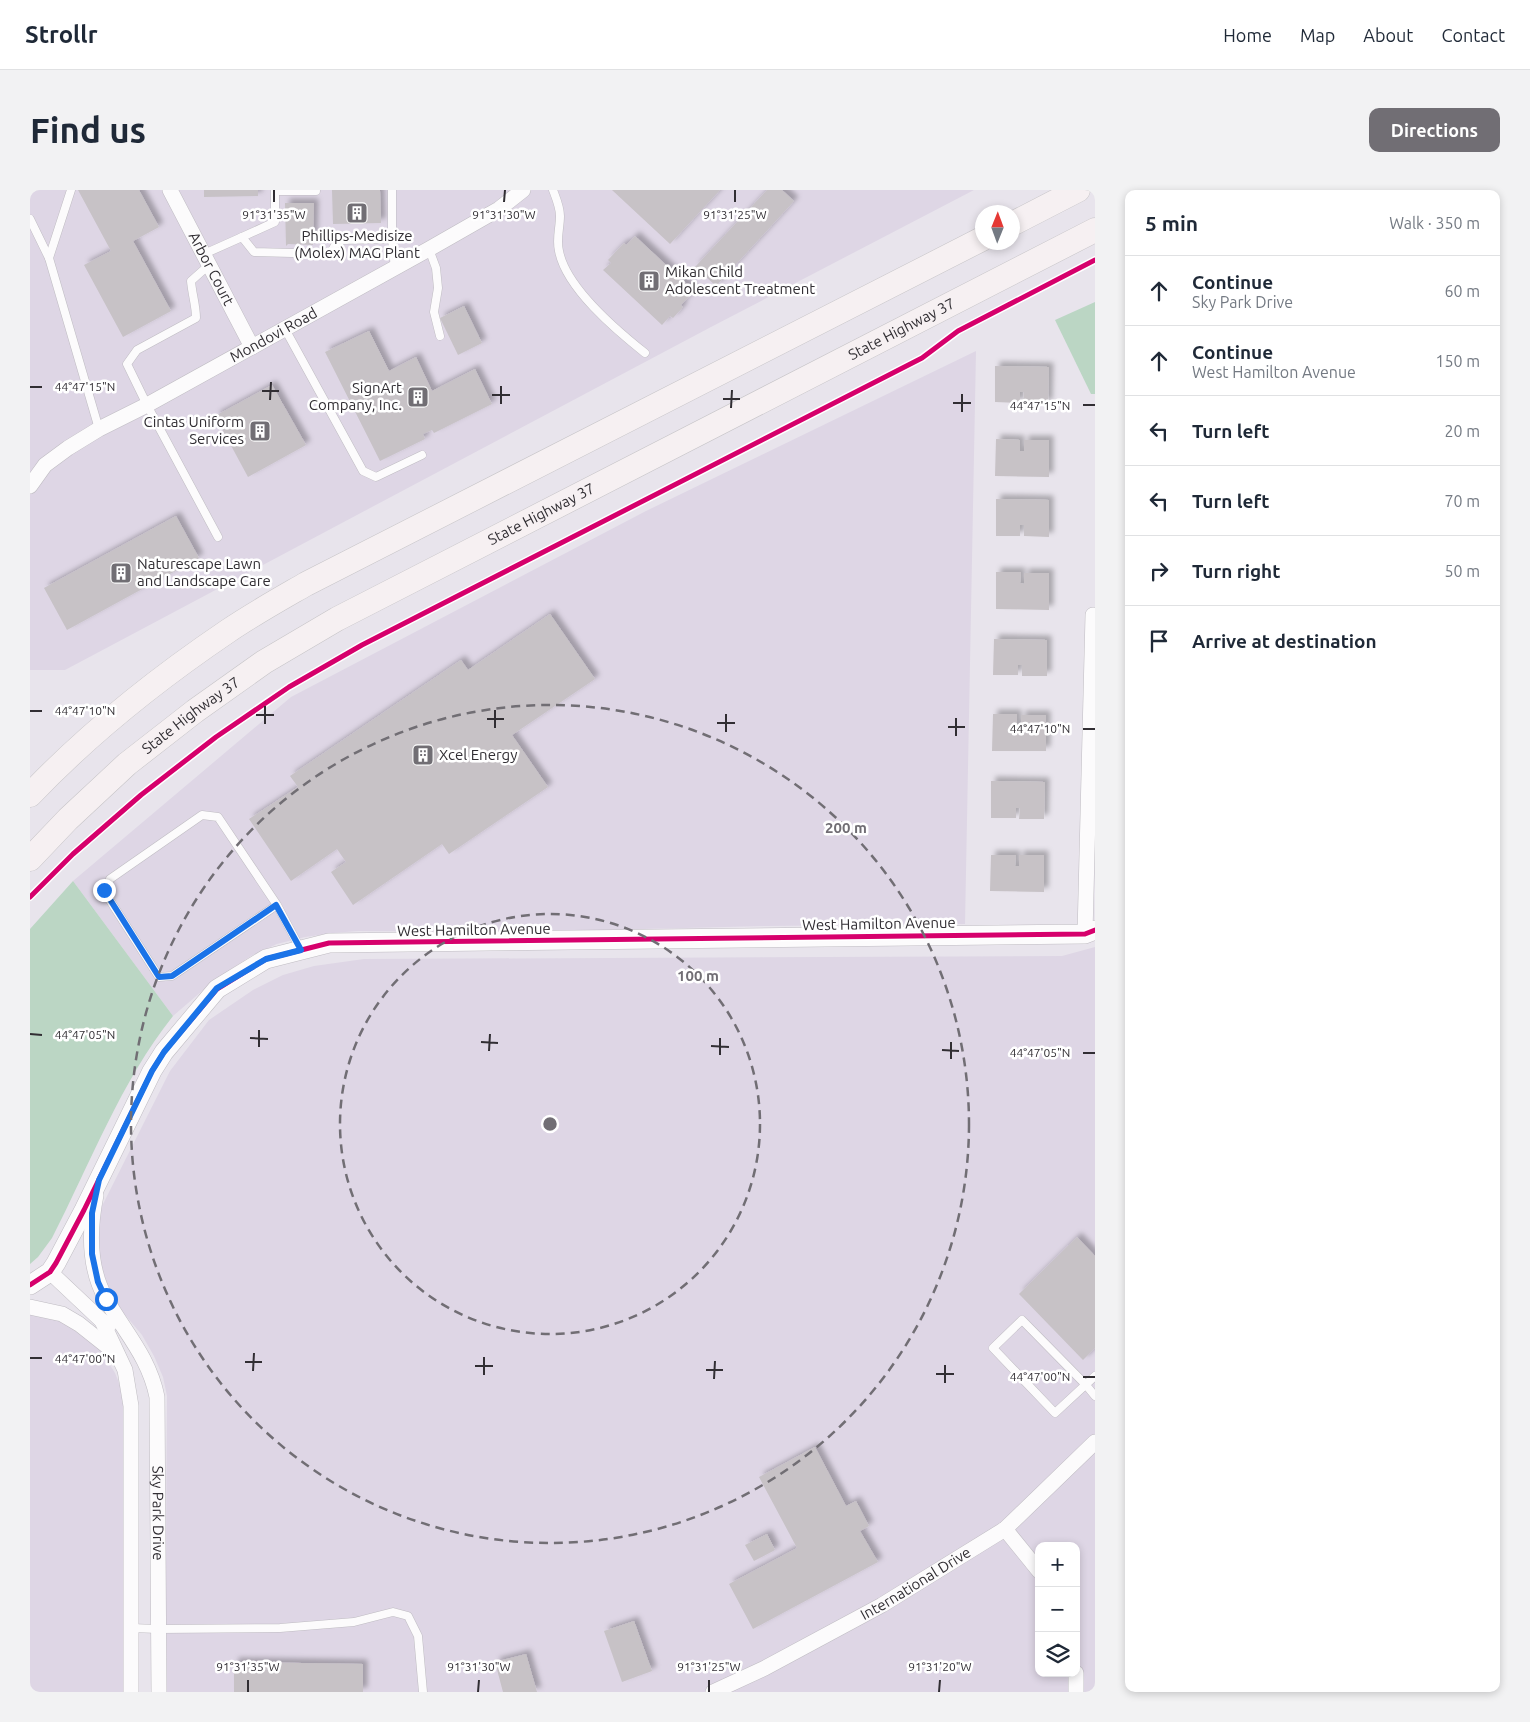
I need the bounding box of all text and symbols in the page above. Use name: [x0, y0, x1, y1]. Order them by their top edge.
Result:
text: Strollr: [25, 21, 98, 48]
text: Home: [1223, 25, 1272, 45]
text: Map: [1300, 25, 1335, 45]
text: About: [1363, 25, 1413, 45]
text: Contact: [1441, 25, 1505, 45]
button: Directions: [1369, 108, 1500, 152]
text: Find us: [30, 110, 146, 150]
building icon: Phillips-Medisize (Molex) MAG Plant: [345, 201, 369, 225]
north arrow: [975, 205, 1020, 250]
text: 91°31'35"W: [242, 208, 306, 221]
text: 91°31'30"W: [472, 208, 536, 221]
text: 91°31'25"W: [703, 208, 767, 221]
text: 5 min: [1145, 211, 1198, 235]
text: Walk · 350 m: [1389, 214, 1480, 232]
place label: Phillips-Medisize (Molex) MAG Plant: [294, 227, 420, 261]
street label: Arbor Court: [186, 229, 238, 308]
place label: Mikan Child Adolescent Treatment: [665, 263, 815, 297]
building icon: Mikan Child Adolescent Treatment: [637, 269, 661, 293]
text: Continue: [1192, 271, 1273, 293]
icon: ahead: [1145, 277, 1173, 305]
text: 60 m: [1444, 282, 1480, 300]
text: Sky Park Drive: [1192, 293, 1293, 311]
street label: State Highway 37: [845, 294, 957, 363]
street label: Mondovi Road: [227, 304, 320, 365]
text: Continue: [1192, 341, 1273, 363]
icon: ahead: [1145, 347, 1173, 375]
text: 150 m: [1435, 352, 1480, 370]
text: West Hamilton Avenue: [1192, 363, 1356, 381]
place label: SignArt Company, Inc.: [309, 379, 402, 413]
text: 44°47'15"N: [55, 380, 115, 393]
building icon: SignArt Company, Inc.: [406, 385, 430, 409]
text: 44°47'15"N: [1010, 399, 1070, 412]
place label: Cintas Uniform Services: [144, 413, 244, 447]
icon: left: [1145, 417, 1173, 445]
building icon: Cintas Uniform Services: [248, 419, 272, 443]
text: Turn left: [1192, 420, 1270, 442]
text: 20 m: [1444, 422, 1480, 440]
street label: State Highway 37: [485, 479, 597, 548]
icon: left: [1145, 487, 1173, 515]
text: Turn left: [1192, 490, 1270, 512]
text: 70 m: [1444, 492, 1480, 510]
place label: Naturescape Lawn and Landscape Care: [137, 555, 271, 589]
icon: right: [1145, 557, 1173, 585]
text: Turn right: [1192, 560, 1280, 582]
building icon: Naturescape Lawn and Landscape Care: [109, 561, 133, 585]
text: 50 m: [1444, 562, 1480, 580]
icon: arrive: [1145, 627, 1173, 655]
text: Arrive at destination: [1192, 630, 1377, 652]
street label: State Highway 37: [138, 673, 243, 757]
text: 44°47'10"N: [55, 704, 115, 717]
text: 44°47'10"N: [1010, 722, 1070, 735]
building icon: Xcel Energy: [411, 743, 435, 767]
place label: Xcel Energy: [439, 746, 517, 763]
text: 200 m: [825, 819, 867, 836]
route end: [93, 879, 116, 902]
street label: West Hamilton Avenue: [802, 914, 956, 933]
street label: West Hamilton Avenue: [397, 920, 551, 939]
text: 100 m: [677, 967, 719, 984]
text: 44°47'05"N: [55, 1028, 115, 1041]
text: 44°47'05"N: [1010, 1046, 1070, 1059]
centre of rings: [541, 1115, 559, 1133]
route start: [95, 1288, 118, 1311]
text: 44°47'00"N: [55, 1352, 115, 1365]
text: 44°47'00"N: [1010, 1370, 1070, 1383]
street label: Sky Park Drive: [149, 1466, 167, 1561]
map controls: [1035, 1542, 1080, 1677]
button: +: [1035, 1542, 1080, 1587]
street label: International Drive: [857, 1543, 974, 1623]
button: −: [1035, 1587, 1080, 1632]
button: layers: [1035, 1632, 1080, 1677]
text: 91°31'35"W: [216, 1660, 280, 1673]
text: 91°31'30"W: [447, 1660, 511, 1673]
text: 91°31'25"W: [677, 1660, 741, 1673]
text: 91°31'20"W: [908, 1660, 972, 1673]

